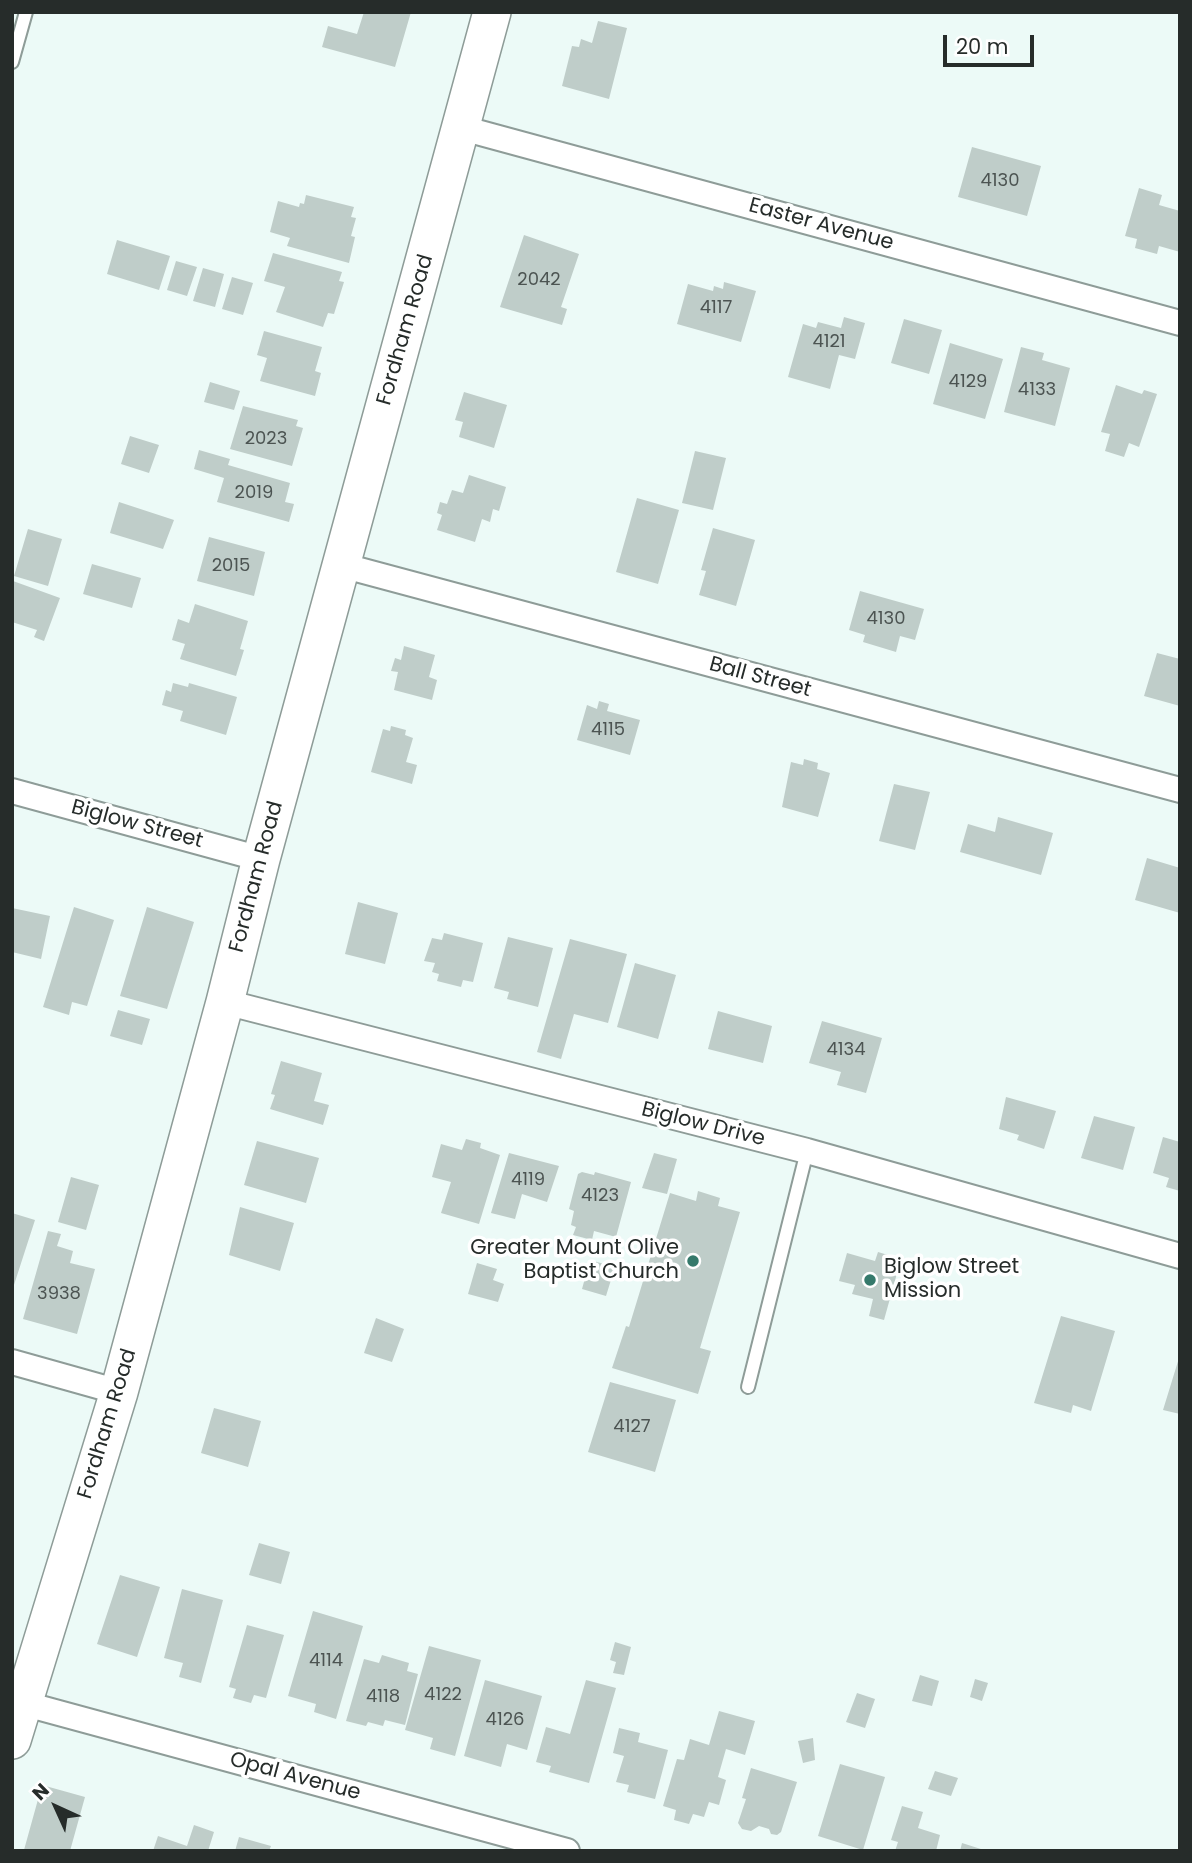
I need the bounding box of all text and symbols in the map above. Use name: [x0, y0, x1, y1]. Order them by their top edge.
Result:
scale bar: [947, 21, 1038, 65]
text: 20 m: [956, 32, 1009, 61]
house number: 4130: [981, 170, 1019, 192]
street label: Easter Avenue: [746, 194, 896, 256]
street label: Fordham Road: [372, 252, 440, 408]
house number: 2042: [517, 269, 561, 291]
house number: 4117: [700, 297, 732, 319]
house number: 4121: [812, 331, 846, 353]
house number: 4129: [949, 371, 987, 393]
house number: 4133: [1018, 379, 1056, 401]
house number: 2023: [245, 428, 287, 450]
house number: 2019: [235, 482, 273, 504]
house number: 2015: [212, 555, 250, 577]
house number: 4130: [867, 608, 905, 630]
street label: Ball Street: [706, 652, 814, 704]
house number: 4115: [591, 719, 625, 741]
street label: Biglow Street: [68, 795, 206, 855]
street label: Fordham Road: [225, 799, 289, 955]
house number: 4134: [826, 1039, 866, 1061]
street label: Biglow Drive: [639, 1097, 767, 1153]
house number: 4119: [511, 1169, 545, 1191]
house number: 4123: [581, 1185, 619, 1207]
place label: Greater Mount Olive Baptist Church: [470, 1236, 679, 1286]
marker: Greater Mount Olive Baptist Church: [685, 1253, 701, 1269]
place label: Biglow Street Mission: [884, 1255, 1019, 1305]
marker: Biglow Street Mission: [862, 1272, 878, 1288]
house number: 3938: [37, 1283, 81, 1305]
street label: Fordham Road: [73, 1346, 143, 1502]
house number: 4127: [613, 1416, 651, 1438]
house number: 4114: [309, 1650, 343, 1672]
house number: 4122: [424, 1684, 462, 1706]
house number: 4118: [366, 1686, 400, 1708]
house number: 4126: [486, 1709, 524, 1731]
street label: Opal Avenue: [227, 1747, 363, 1807]
north arrow: [21, 1772, 91, 1842]
text: N: [26, 1777, 55, 1806]

